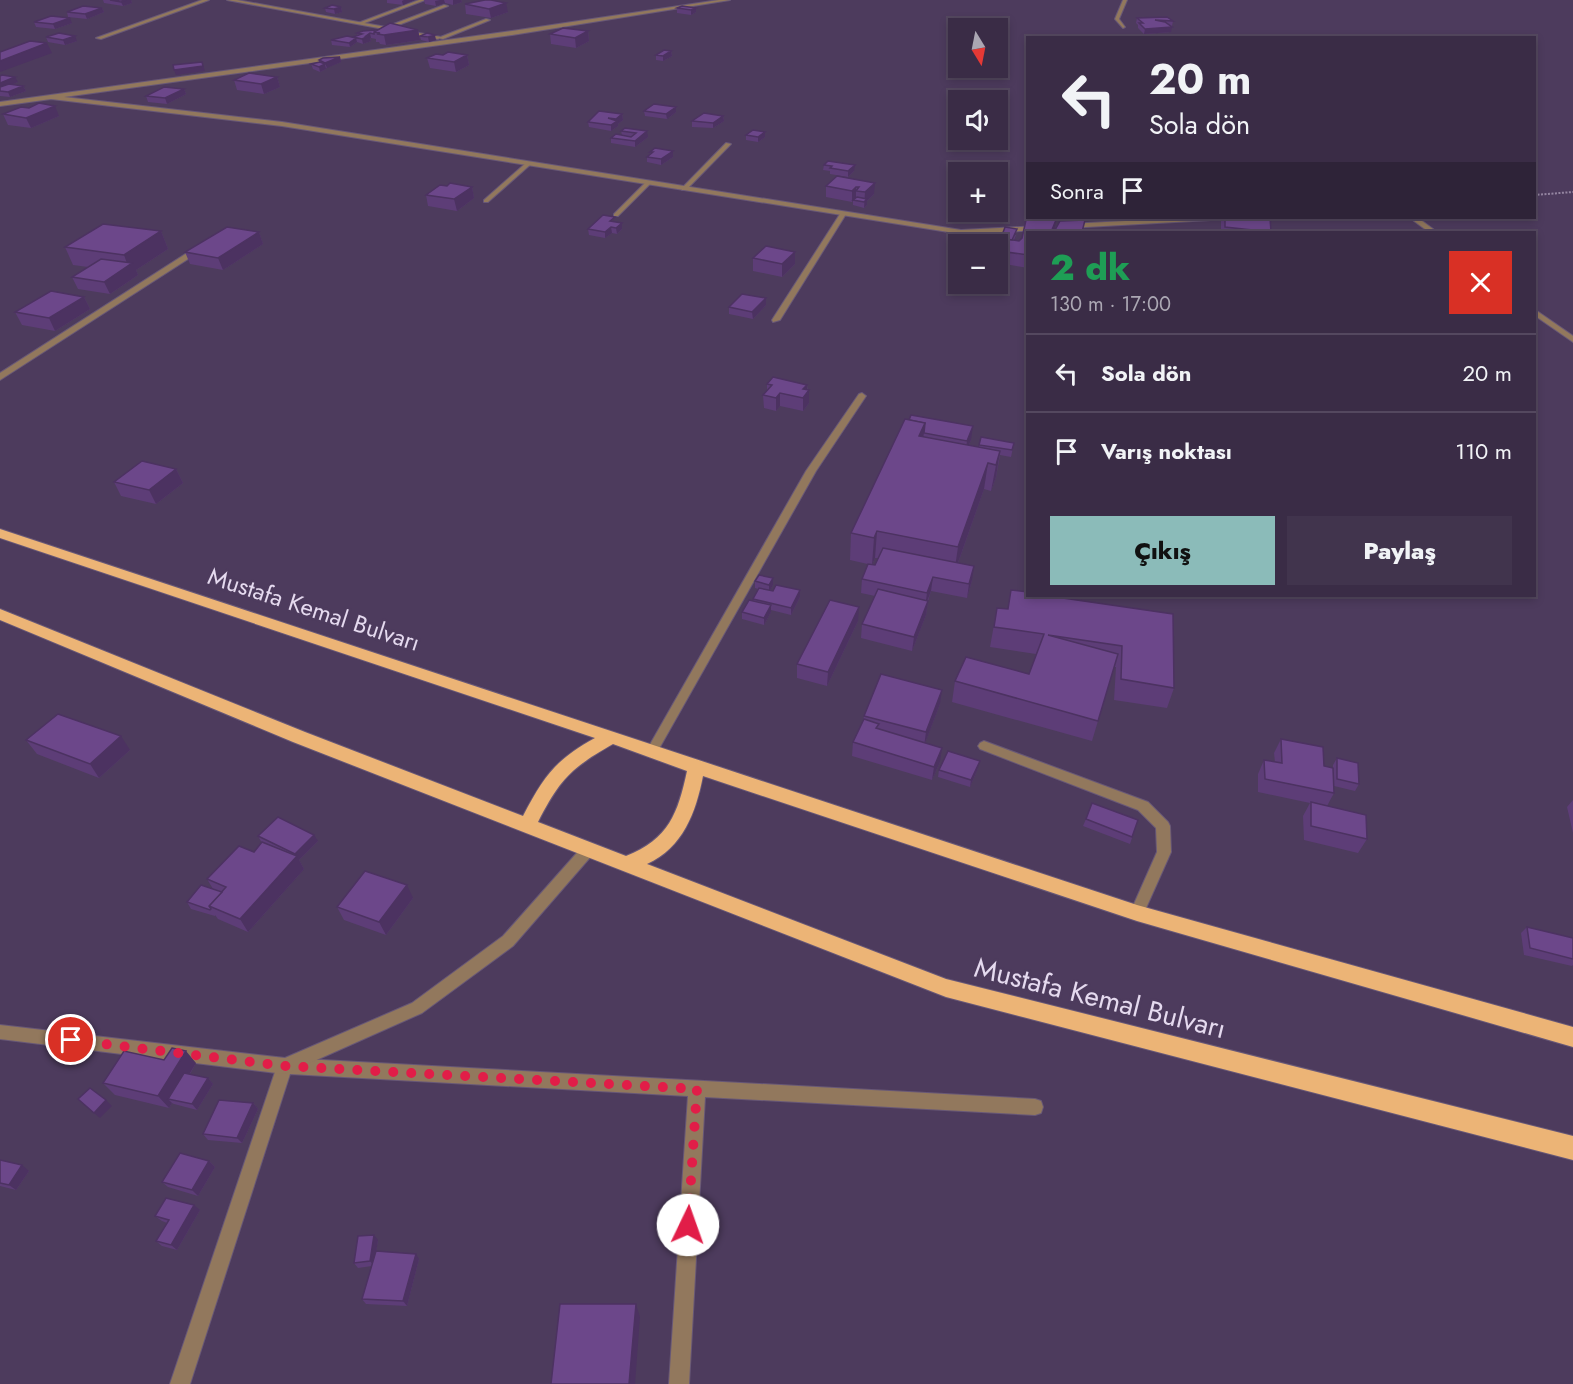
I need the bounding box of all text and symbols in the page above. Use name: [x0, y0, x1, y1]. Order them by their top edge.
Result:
north arrow: [948, 18, 1008, 78]
map controls: [948, 18, 1008, 294]
text: 20 m: [1149, 49, 1251, 110]
icon: left: [1050, 60, 1128, 138]
button: sound: [948, 90, 1008, 150]
text: Sola dön: [1149, 105, 1250, 144]
button: +: [948, 162, 1008, 222]
icon: arrive: [1116, 174, 1149, 207]
text: Sonra: [1050, 175, 1104, 207]
button: −: [948, 234, 1008, 294]
text: 2 dk: [1050, 241, 1130, 293]
button: close: [1449, 251, 1512, 314]
text: 130 m · 17:00: [1050, 290, 1171, 319]
icon: left: [1050, 357, 1083, 390]
text: Sola dön: [1101, 357, 1191, 389]
text: 20 m: [1463, 357, 1512, 389]
icon: arrive: [1050, 435, 1083, 468]
text: Varış noktası: [1101, 435, 1232, 467]
text: 110 m: [1455, 435, 1512, 467]
button: Çıkış: [1050, 516, 1275, 585]
button: Paylaş: [1287, 516, 1512, 585]
street label: Mustafa Kemal Bulvarı: [204, 558, 424, 660]
street label: Mustafa Kemal Bulvarı: [970, 947, 1230, 1049]
pin: [45, 1014, 96, 1065]
icon: arrive: [54, 1023, 87, 1056]
position arrow: [656, 1193, 720, 1257]

